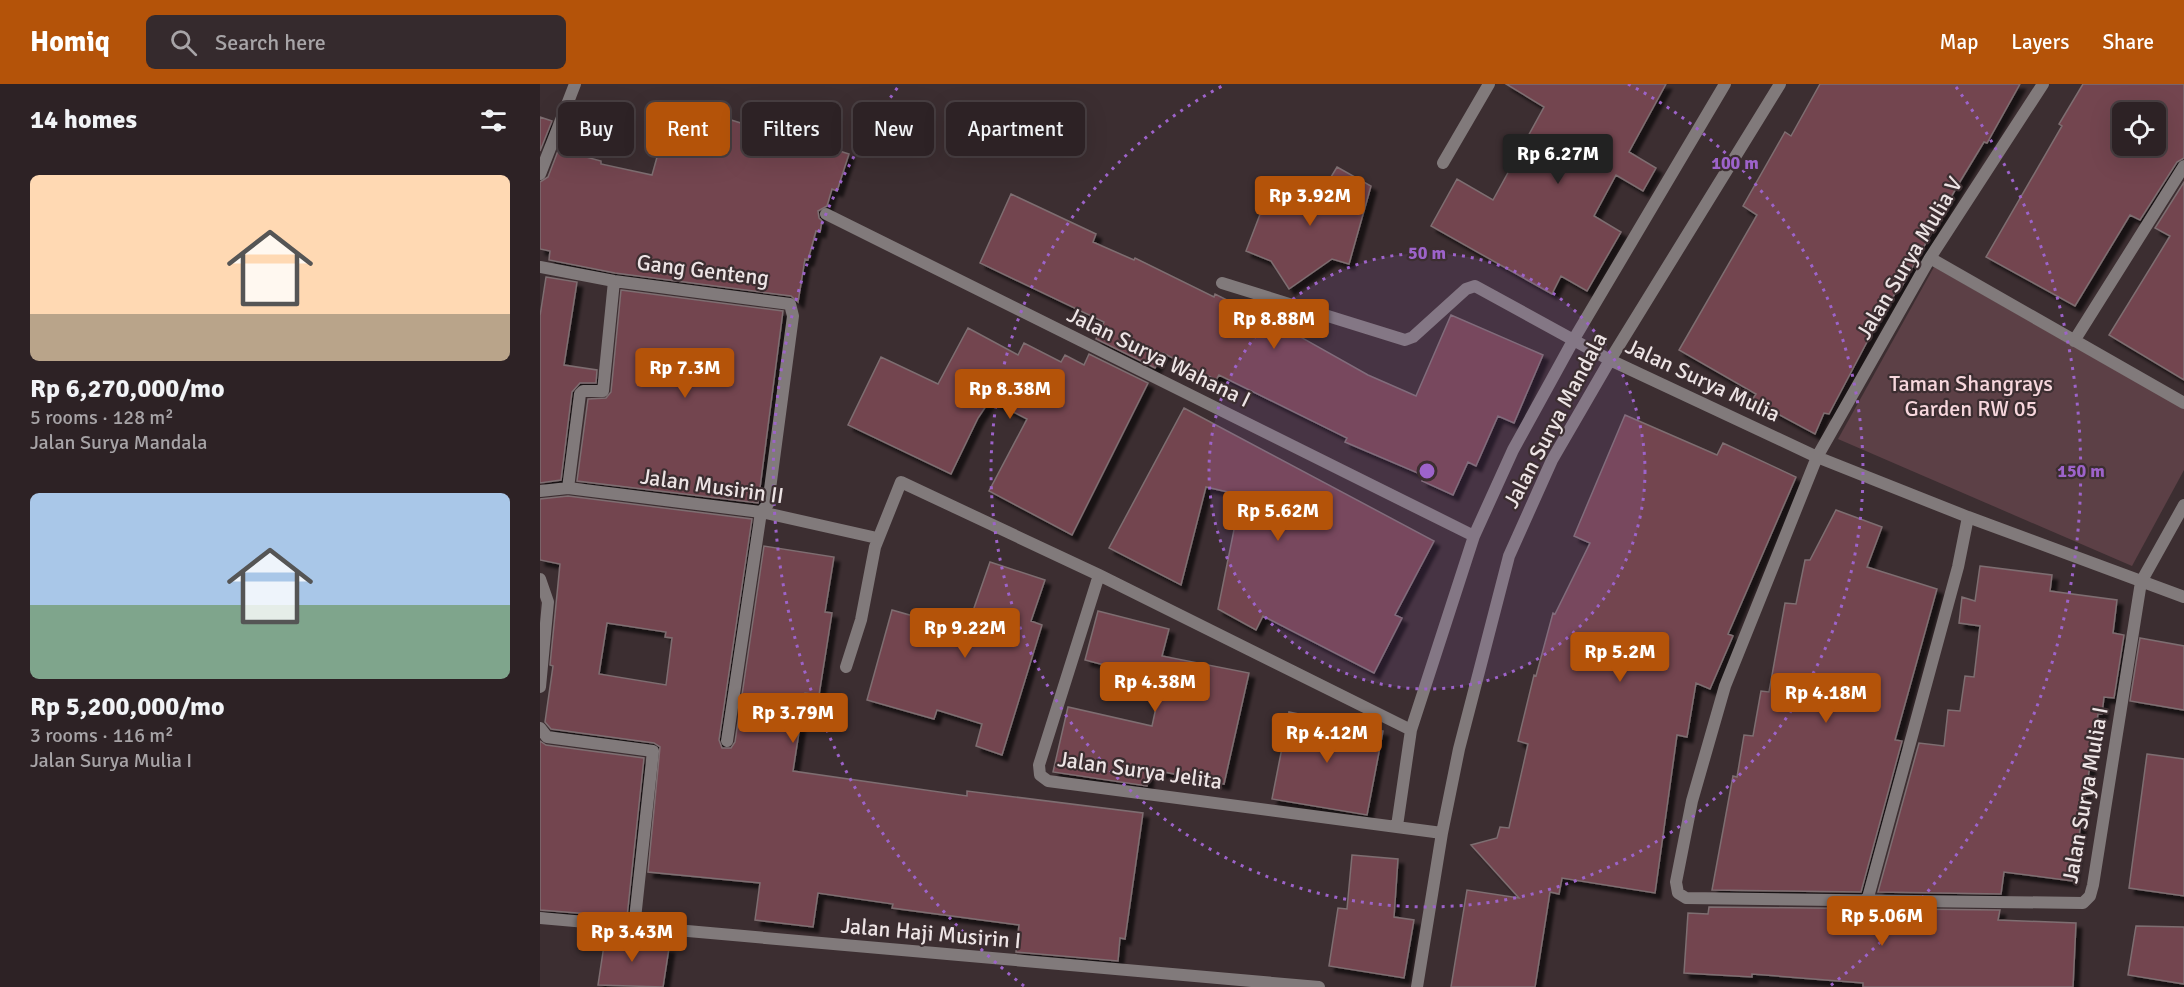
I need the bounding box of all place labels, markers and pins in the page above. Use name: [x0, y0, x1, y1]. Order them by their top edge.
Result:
pin: Rp 6.27M: [1496, 134, 1620, 185]
pin: Rp 3.92M: [1248, 176, 1372, 227]
pin: Rp 8.88M: [1212, 299, 1336, 350]
pin: Rp 7.3M: [630, 348, 740, 399]
pin: Rp 8.38M: [948, 369, 1072, 420]
centre of rings: [1417, 461, 1437, 481]
pin: Rp 5.62M: [1216, 491, 1340, 542]
pin: Rp 9.22M: [903, 608, 1027, 659]
pin: Rp 5.2M: [1565, 632, 1675, 683]
pin: Rp 4.38M: [1093, 662, 1217, 713]
pin: Rp 4.18M: [1764, 673, 1888, 724]
pin: Rp 3.79M: [731, 693, 855, 744]
pin: Rp 4.12M: [1265, 713, 1389, 764]
pin: Rp 5.06M: [1820, 896, 1944, 947]
pin: Rp 3.43M: [570, 912, 694, 963]

